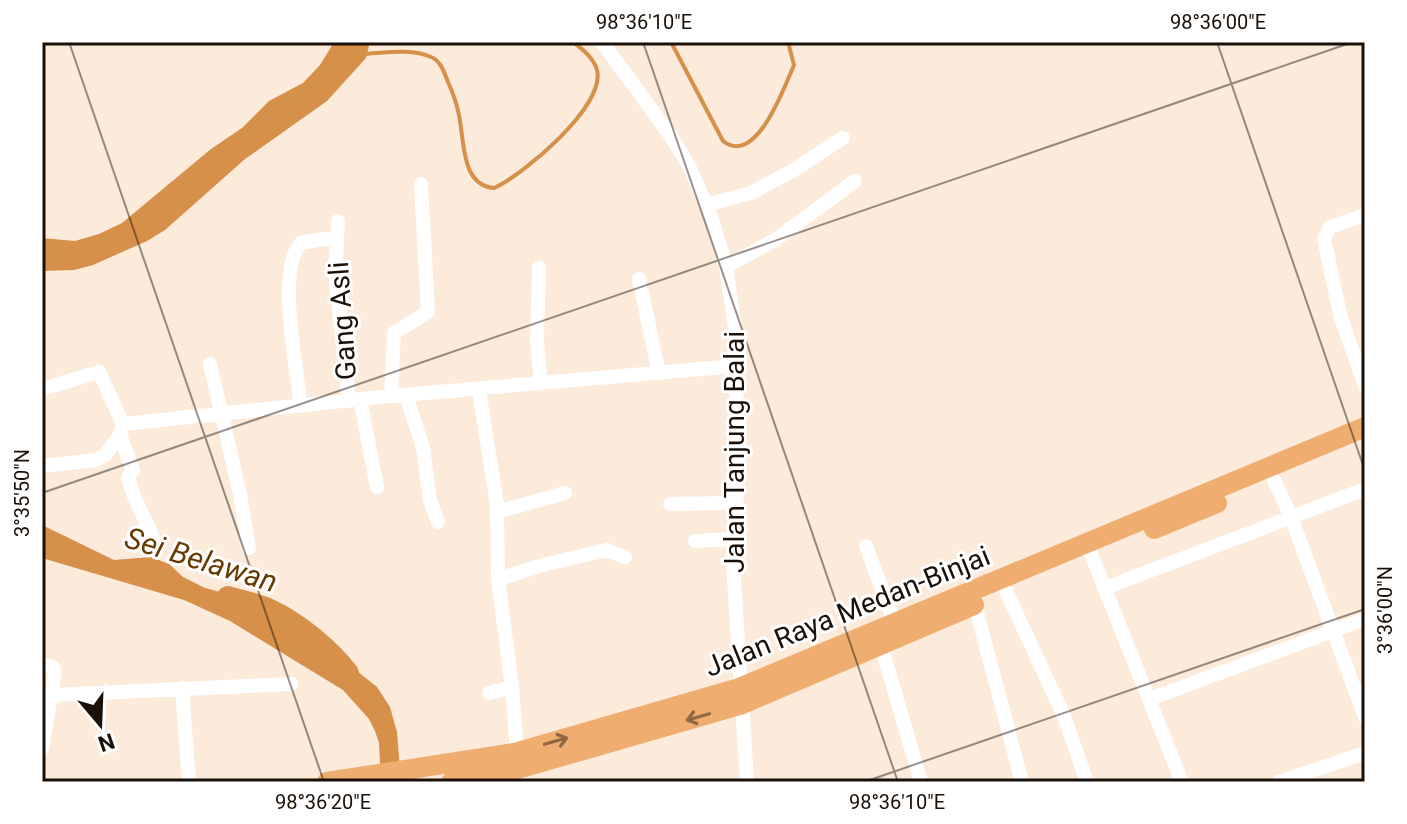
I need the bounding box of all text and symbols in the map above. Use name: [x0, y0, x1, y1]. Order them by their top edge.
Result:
text: 98°36'10"E: [596, 10, 692, 34]
text: 98°36'00"E: [1170, 10, 1266, 34]
street label: Gang Asli: [322, 261, 363, 381]
street label: Jalan Tanjung Balai: [718, 331, 751, 573]
text: 3°35'50"N: [10, 449, 34, 537]
water label: Sei Belawan: [121, 520, 282, 599]
street label: Jalan Raya Medan-Binjai: [700, 539, 995, 684]
text: 3°36'00"N: [1373, 566, 1397, 654]
north arrow: [60, 684, 140, 764]
one-way arrow: [686, 711, 711, 725]
text: N: [95, 728, 118, 757]
one-way arrow: [542, 733, 568, 748]
text: 98°36'20"E: [275, 790, 371, 814]
text: 98°36'10"E: [849, 790, 945, 814]

